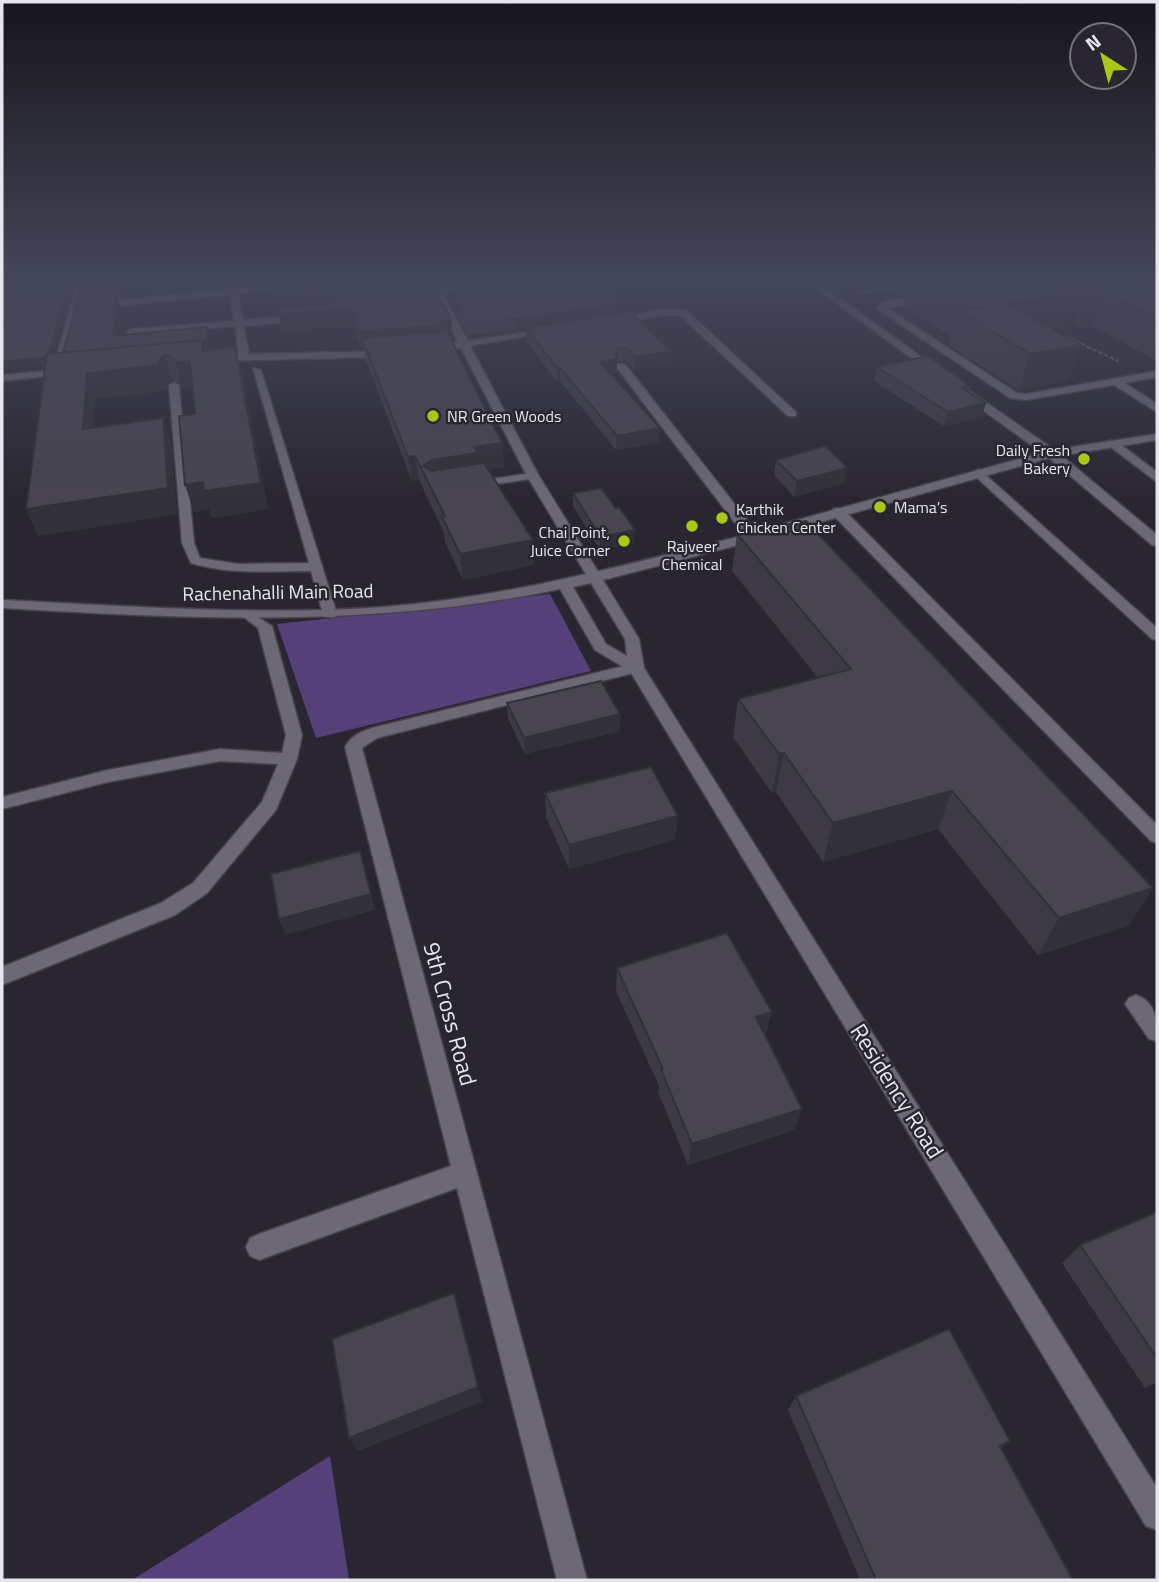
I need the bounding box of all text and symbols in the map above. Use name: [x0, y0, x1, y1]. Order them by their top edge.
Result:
north arrow: [1068, 21, 1138, 91]
text: N: [1079, 26, 1107, 57]
place label: NR Green Woods: [447, 404, 561, 428]
marker: NR Green Woods: [425, 408, 441, 424]
place label: Daily Fresh Bakery: [996, 438, 1070, 480]
marker: Daily Fresh Bakery: [1076, 451, 1092, 467]
place label: Mama’s: [894, 495, 947, 519]
place label: Karthik Chicken Center: [736, 497, 836, 539]
marker: Mama’s: [872, 499, 888, 515]
marker: Karthik Chicken Center: [714, 510, 730, 526]
marker: Rajveer Chemical: [684, 518, 700, 534]
place label: Chai Point, Juice Corner: [530, 520, 610, 562]
marker: Chai Point, Juice Corner: [616, 533, 632, 549]
place label: Rajveer Chemical: [662, 534, 722, 576]
street label: Rachenahalli Main Road: [182, 575, 374, 608]
street label: 9th Cross Road: [415, 938, 486, 1089]
street label: Residency Road: [842, 1016, 953, 1165]

